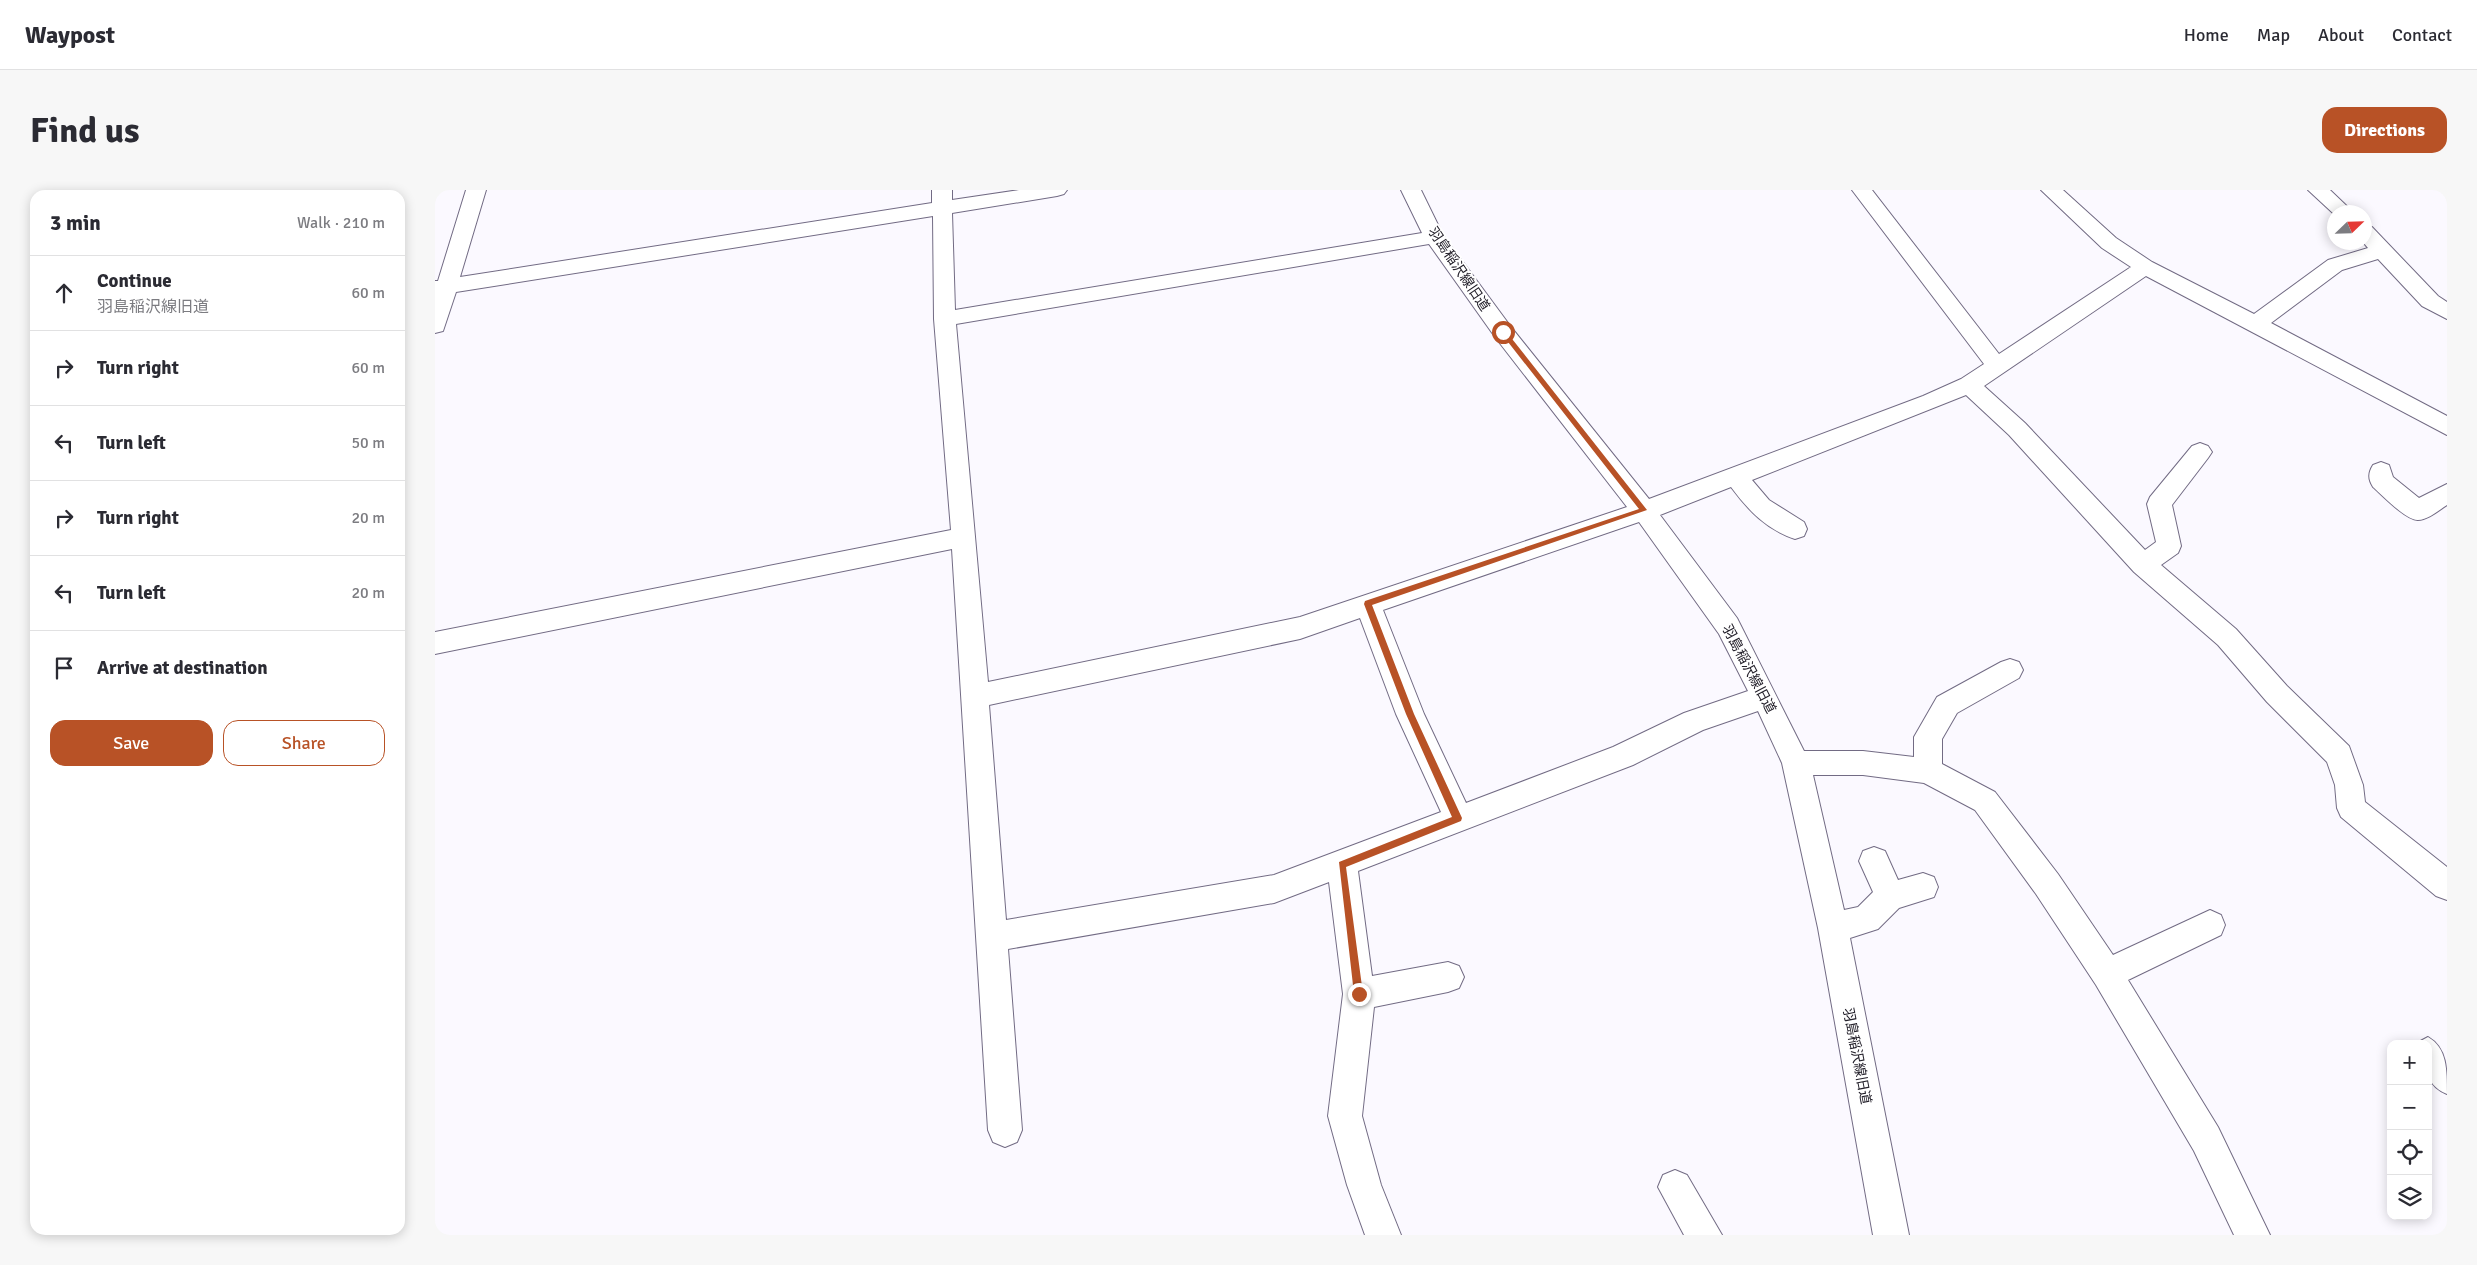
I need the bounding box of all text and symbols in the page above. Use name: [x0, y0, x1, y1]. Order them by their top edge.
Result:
text: Waypost: [25, 20, 115, 50]
text: Home: [2184, 24, 2229, 46]
text: Map: [2257, 24, 2290, 46]
text: About: [2318, 24, 2364, 46]
text: Contact: [2392, 24, 2452, 46]
button: Directions: [2322, 107, 2447, 153]
text: Find us: [30, 109, 140, 152]
north arrow: [2327, 205, 2372, 250]
text: 3 min: [50, 210, 101, 236]
text: Walk · 210 m: [297, 213, 385, 233]
street label: 羽島稲沢線旧道: [1425, 224, 1493, 314]
text: Continue: [97, 269, 172, 293]
icon: ahead: [50, 279, 78, 307]
text: 60 m: [351, 283, 385, 303]
text: 羽島稲沢線旧道: [97, 297, 209, 317]
route start: [1492, 321, 1515, 344]
icon: right: [50, 354, 78, 382]
text: Turn right: [97, 356, 179, 380]
text: 60 m: [351, 358, 385, 378]
icon: left: [50, 429, 78, 457]
text: Turn left: [97, 431, 166, 455]
text: 50 m: [351, 433, 385, 453]
icon: right: [50, 504, 78, 532]
text: Turn right: [97, 506, 179, 530]
text: 20 m: [351, 508, 385, 528]
icon: left: [50, 579, 78, 607]
text: Turn left: [97, 581, 166, 605]
text: 20 m: [351, 583, 385, 603]
street label: 羽島稲沢線旧道: [1718, 622, 1780, 716]
icon: arrive: [50, 654, 78, 682]
text: Arrive at destination: [97, 656, 268, 680]
button: Save: [50, 720, 213, 766]
button: Share: [223, 720, 385, 766]
route end: [1348, 983, 1371, 1006]
street label: 羽島稲沢線旧道: [1839, 1006, 1875, 1106]
map controls: [2387, 1040, 2432, 1220]
button: +: [2387, 1040, 2432, 1085]
button: −: [2387, 1085, 2432, 1130]
button: locate: [2387, 1130, 2432, 1175]
button: layers: [2387, 1175, 2432, 1220]

